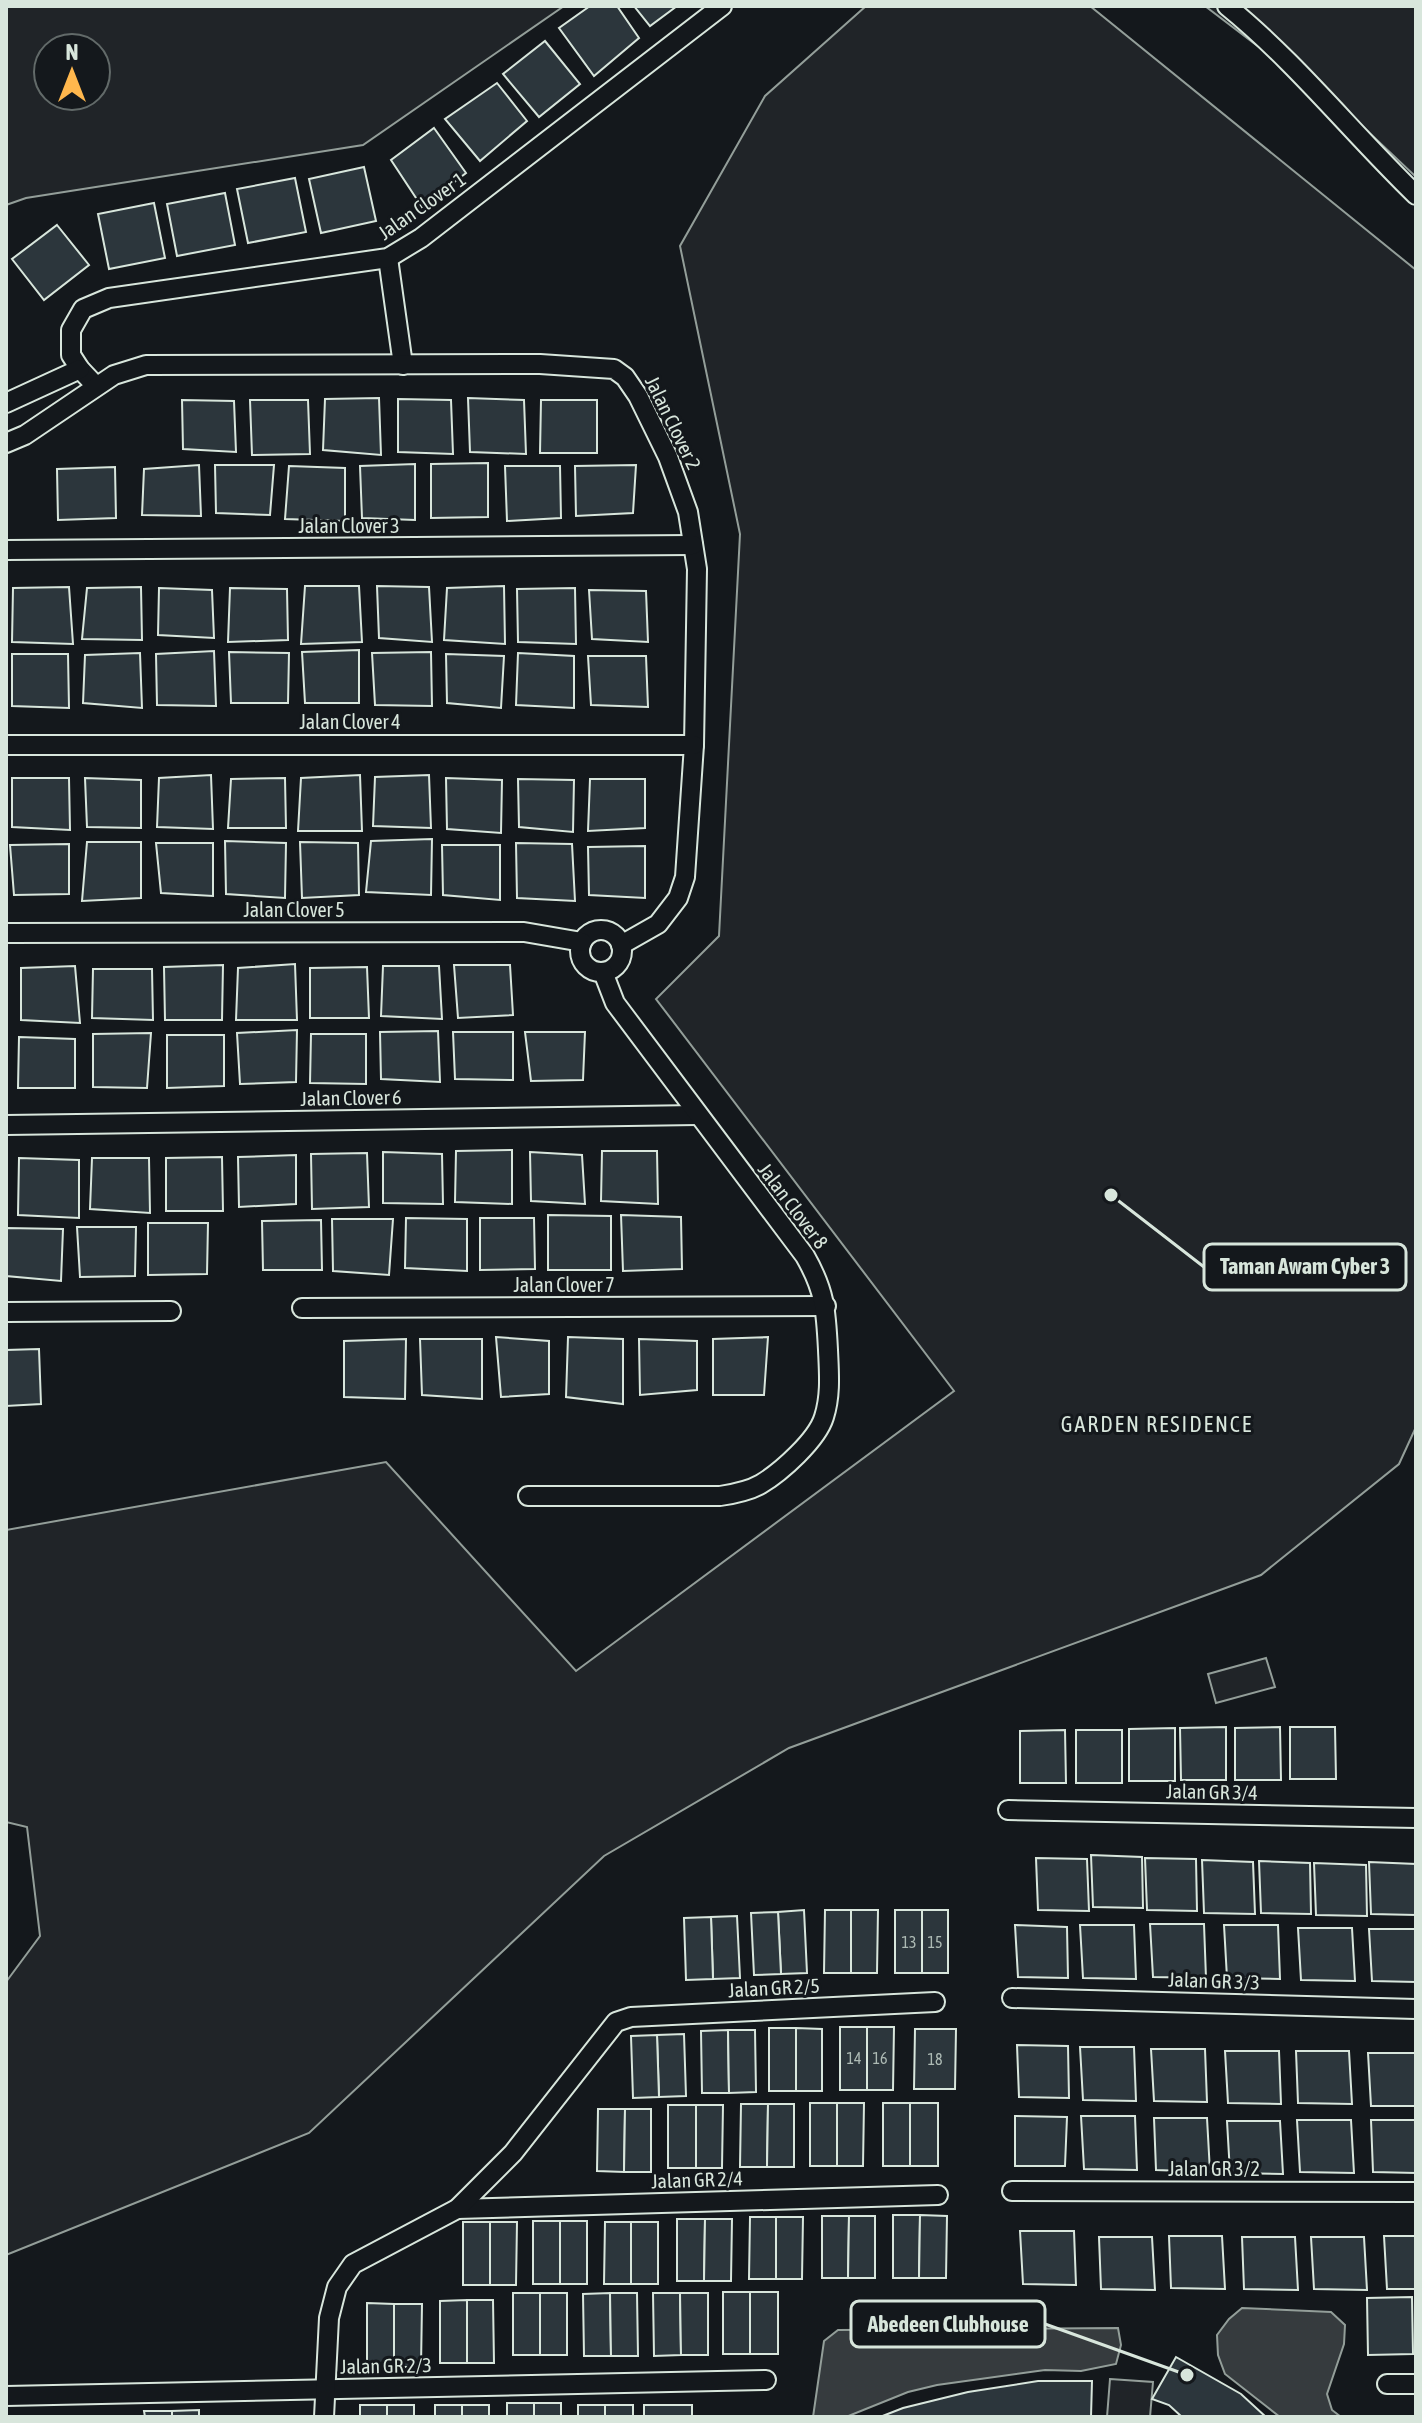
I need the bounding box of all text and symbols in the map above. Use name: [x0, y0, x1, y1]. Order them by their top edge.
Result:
north arrow: [32, 32, 112, 112]
text: N: [66, 39, 78, 65]
street label: Jalan Clover 1: [374, 167, 470, 244]
street label: Jalan Clover 2: [641, 372, 706, 473]
street label: Jalan Clover 3: [298, 514, 400, 537]
street label: Jalan Clover 4: [299, 710, 401, 733]
street label: Jalan Clover 5: [243, 898, 345, 921]
street label: Jalan Clover 6: [300, 1085, 402, 1110]
street label: Jalan Clover 8: [754, 1158, 833, 1253]
callout: Taman Awam Cyber 3: [1204, 1244, 1406, 1290]
text: Taman Awam Cyber 3: [1220, 1253, 1390, 1279]
street label: Jalan Clover 7: [513, 1273, 615, 1296]
district label: GARDEN RESIDENCE: [1061, 1411, 1253, 1437]
street label: Jalan GR 3/4: [1166, 1779, 1258, 1804]
house number: 13: [901, 1933, 917, 1951]
house number: 15: [927, 1933, 943, 1951]
street label: Jalan GR 3/3: [1168, 1967, 1260, 1994]
street label: Jalan GR 2/5: [728, 1974, 820, 2001]
house number: 14: [846, 2049, 862, 2067]
house number: 16: [872, 2049, 888, 2067]
house number: 18: [927, 2050, 943, 2068]
street label: Jalan GR 3/2: [1168, 2157, 1260, 2180]
street label: Jalan GR 2/4: [651, 2166, 743, 2193]
callout: Abedeen Clubhouse: [851, 2301, 1045, 2347]
text: Abedeen Clubhouse: [866, 2311, 1029, 2337]
street label: Jalan GR 2/3: [340, 2353, 432, 2378]

